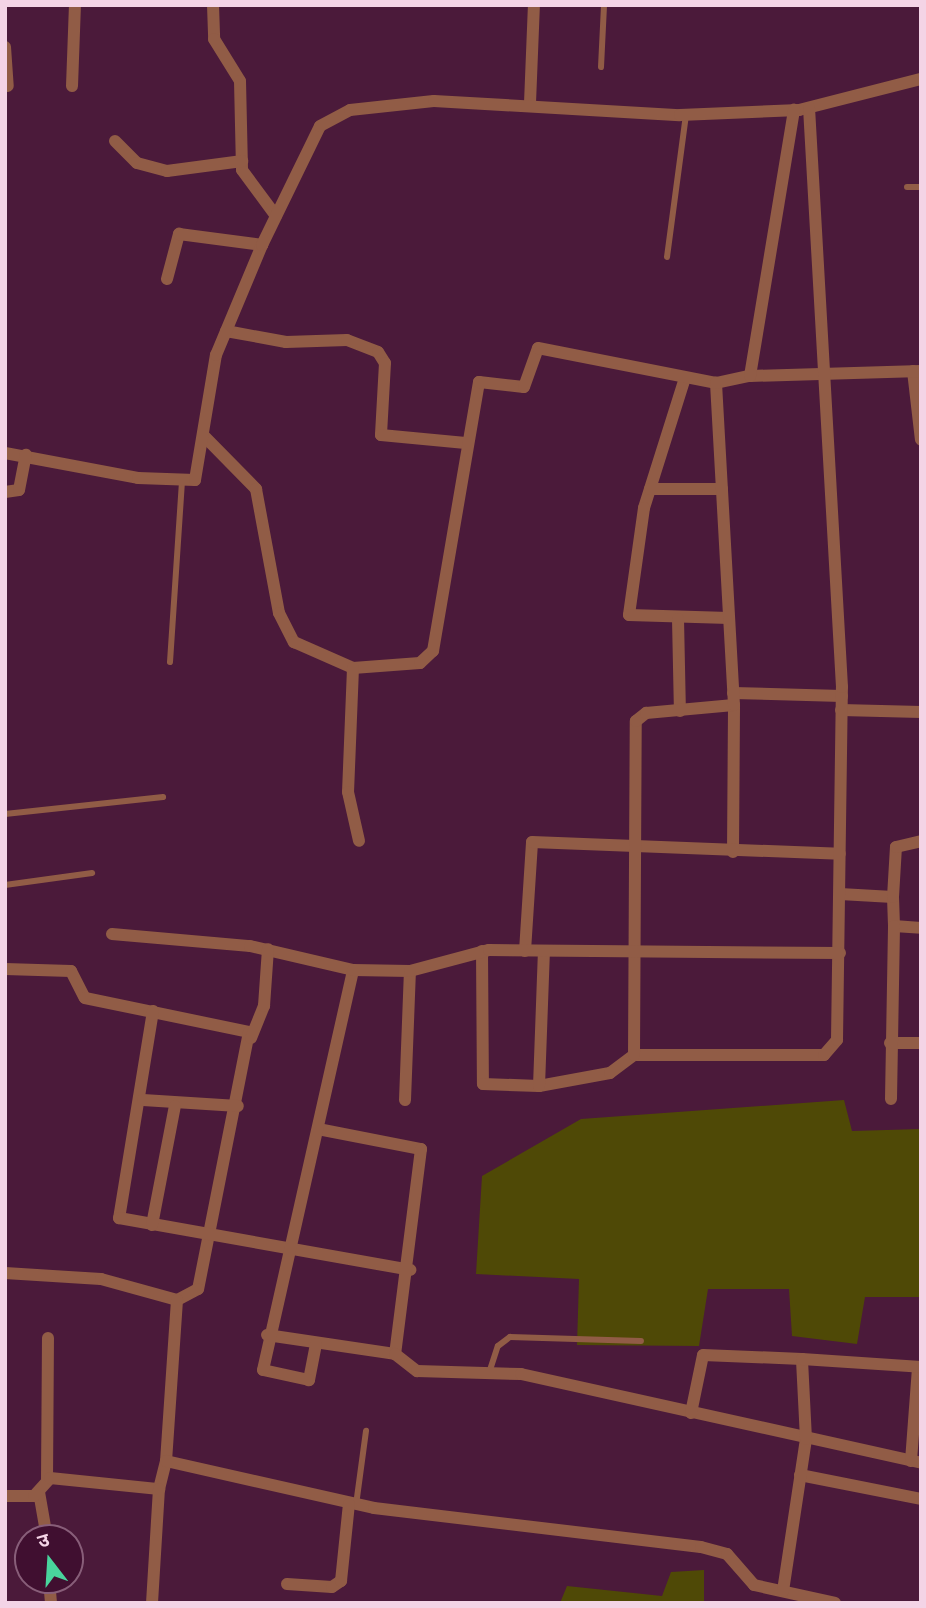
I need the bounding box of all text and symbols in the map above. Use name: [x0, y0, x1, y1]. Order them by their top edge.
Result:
north arrow: [14, 1524, 84, 1594]
text: उ: [35, 1529, 52, 1552]

